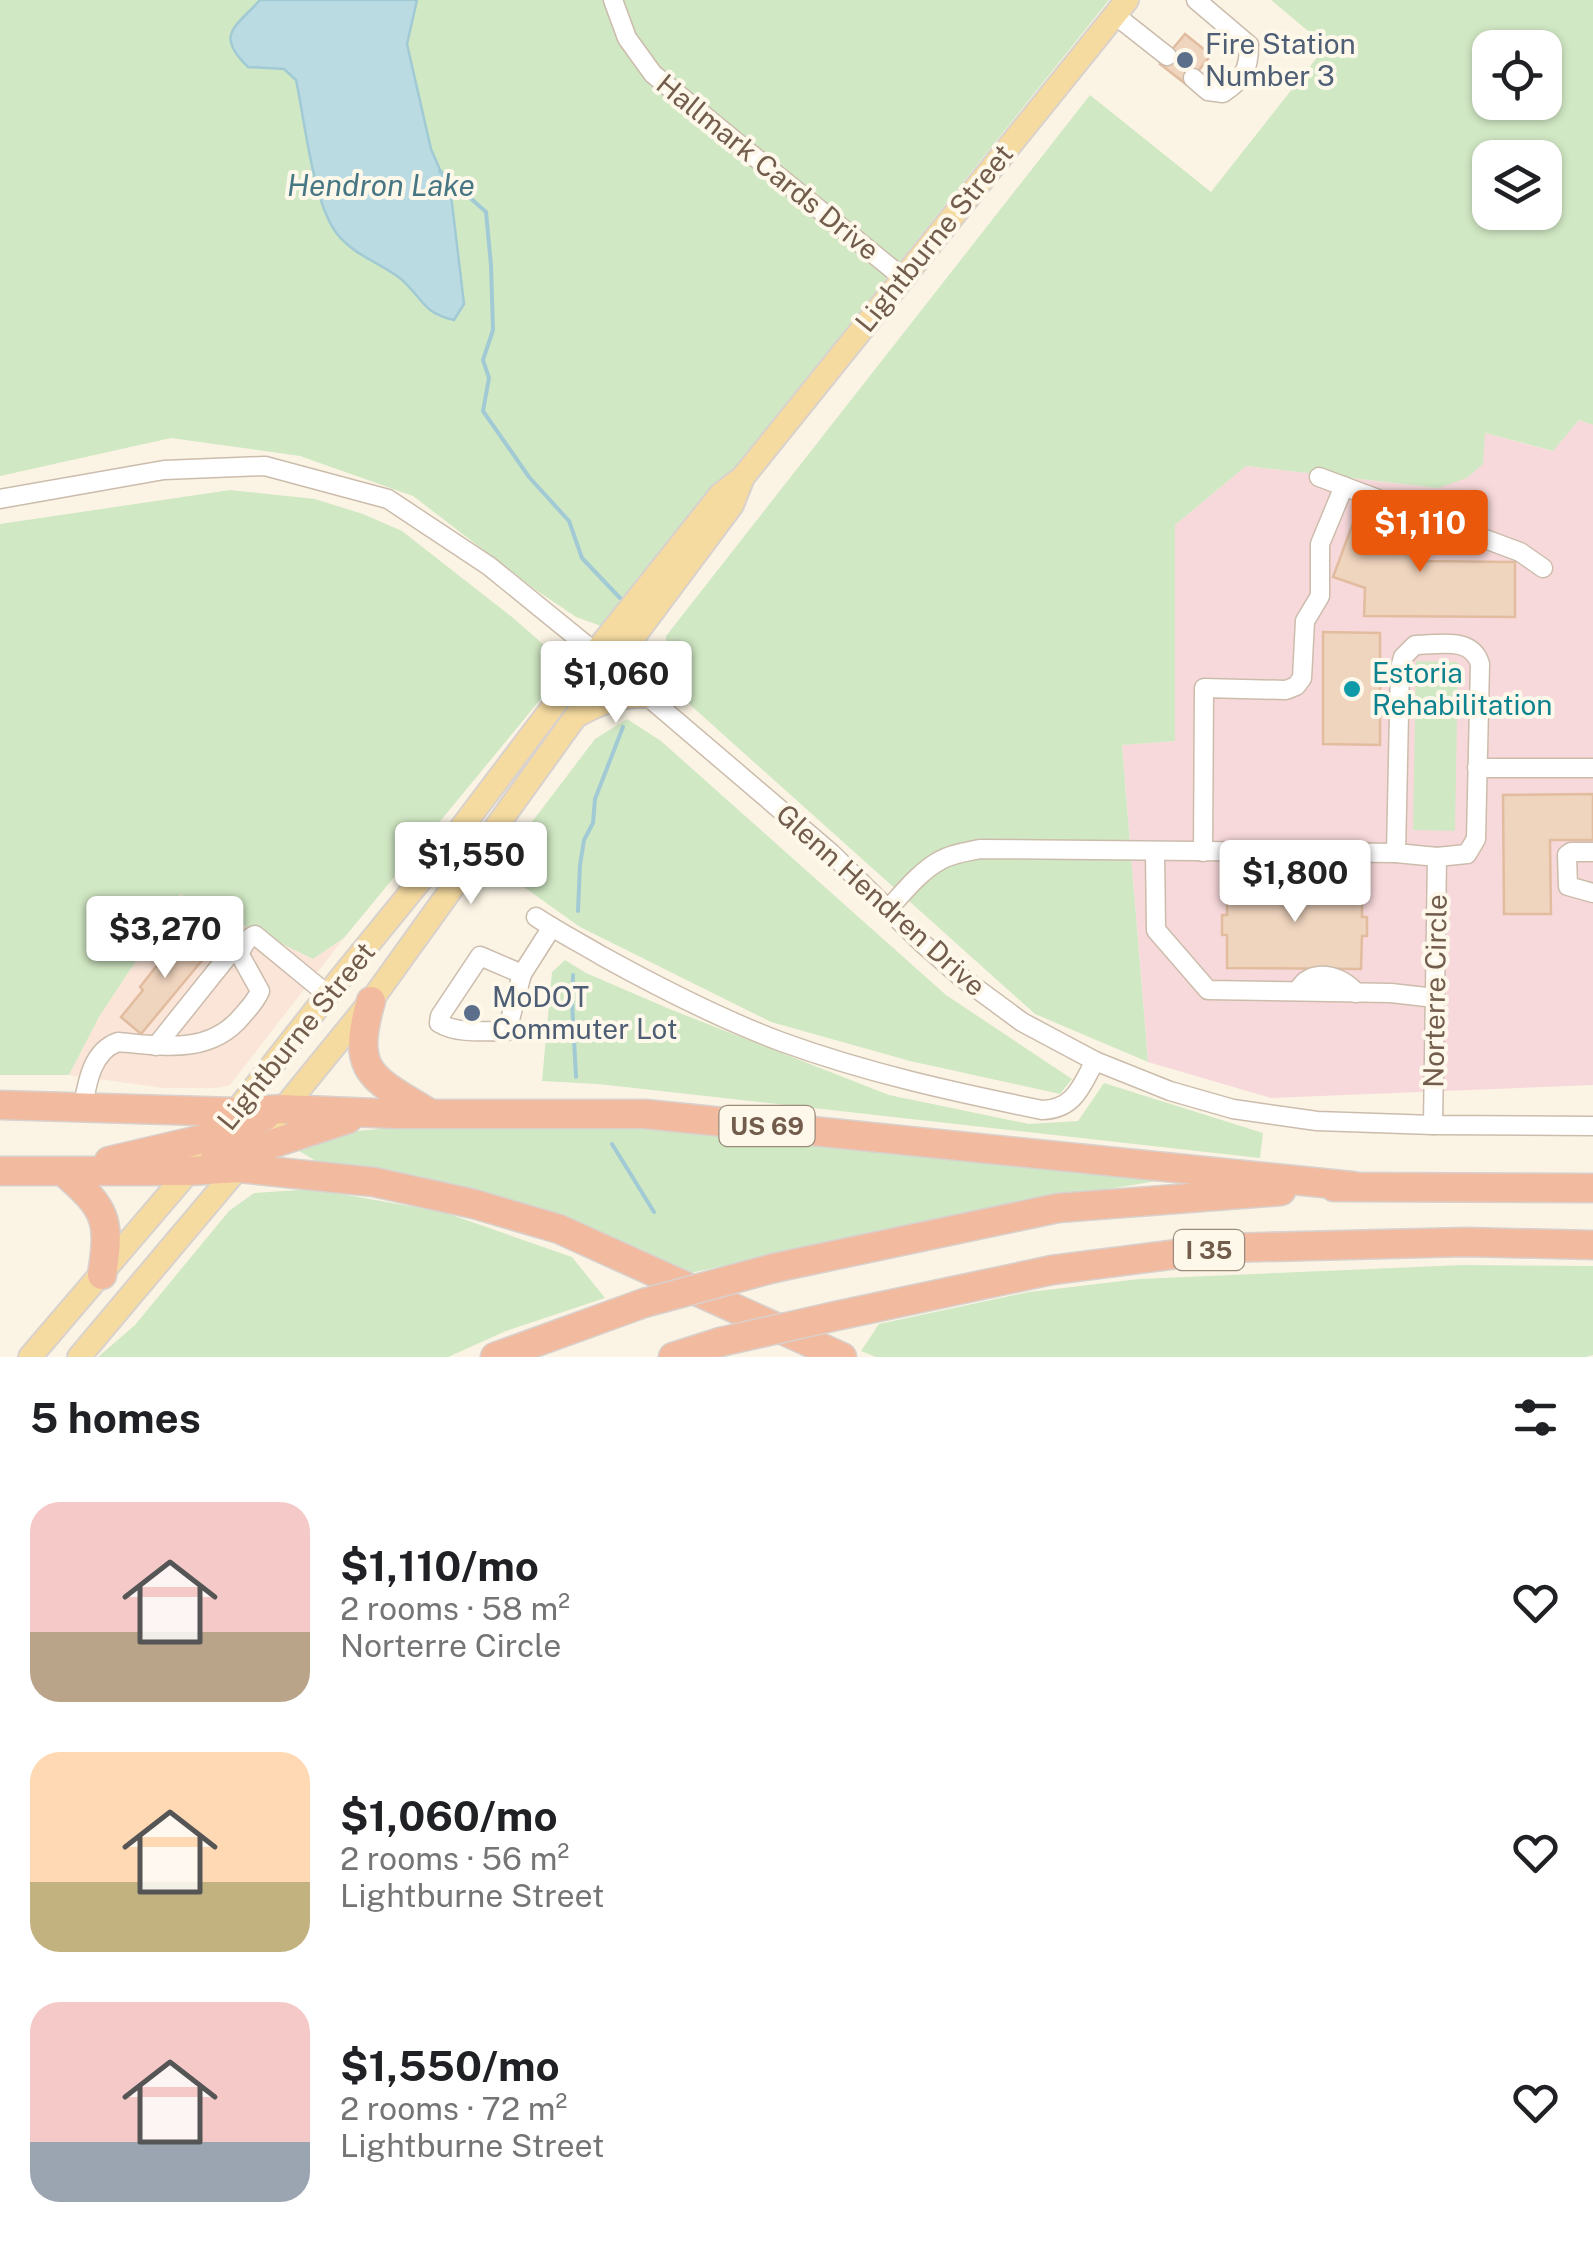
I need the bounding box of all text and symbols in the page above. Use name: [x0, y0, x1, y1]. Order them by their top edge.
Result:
place label: Fire Station Number 3: [1205, 27, 1356, 92]
map controls: [1472, 30, 1562, 230]
button: locate: [1472, 30, 1562, 120]
marker: Fire Station Number 3: [1174, 49, 1196, 71]
street label: Hallmark Cards Drive: [651, 67, 886, 266]
street label: Lightburne Street: [848, 137, 1019, 338]
button: layers: [1472, 140, 1562, 230]
water label: Hendron Lake: [287, 167, 475, 203]
pin: $1,110: [1339, 490, 1501, 575]
text: $1,110: [1374, 504, 1466, 541]
pin: $1,060: [535, 641, 697, 726]
text: $1,060: [563, 655, 669, 692]
place label: Estoria Rehabilitation: [1372, 656, 1553, 721]
marker: Estoria Rehabilitation: [1341, 678, 1363, 700]
street label: Glenn Hendren Drive: [770, 797, 993, 1002]
pin: $1,550: [390, 822, 552, 907]
text: $1,550: [417, 836, 525, 873]
pin: $1,800: [1214, 840, 1376, 925]
text: $1,800: [1242, 854, 1348, 891]
street label: Norterre Circle: [1416, 894, 1453, 1088]
pin: $3,270: [84, 896, 246, 981]
text: $3,270: [108, 910, 222, 947]
street label: Lightburne Street: [210, 935, 381, 1136]
place label: MoDOT Commuter Lot: [492, 980, 678, 1045]
marker: MoDOT Commuter Lot: [461, 1002, 483, 1024]
road number: US 69: [720, 1106, 814, 1146]
road number: I 35: [1174, 1230, 1244, 1270]
icon: filters: [1508, 1390, 1563, 1445]
text: 5 homes: [30, 1393, 201, 1442]
text: $1,110/mo: [340, 1541, 539, 1590]
icon: home: [110, 1542, 230, 1662]
icon: heart: [1508, 1575, 1563, 1630]
text: 2 rooms · 58 m²: [340, 1590, 570, 1627]
text: Norterre Circle: [340, 1627, 561, 1664]
text: $1,060/mo: [340, 1791, 558, 1840]
icon: home: [110, 1792, 230, 1912]
icon: heart: [1508, 1825, 1563, 1880]
text: 2 rooms · 56 m²: [340, 1840, 569, 1877]
text: Lightburne Street: [340, 1877, 604, 1914]
text: $1,550/mo: [340, 2041, 560, 2090]
icon: home: [110, 2042, 230, 2162]
icon: heart: [1508, 2075, 1563, 2130]
text: 2 rooms · 72 m²: [340, 2090, 567, 2127]
text: Lightburne Street: [340, 2127, 604, 2164]

